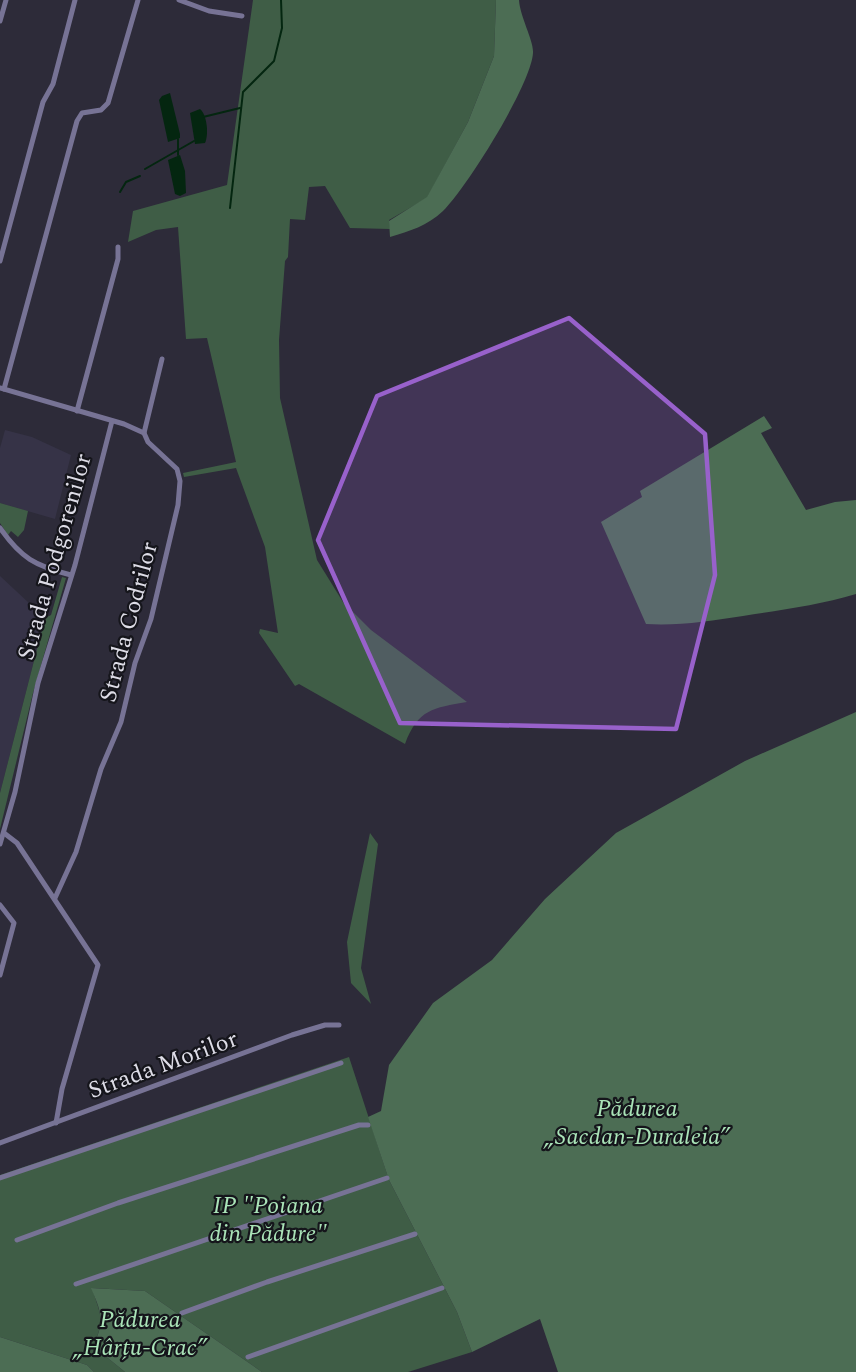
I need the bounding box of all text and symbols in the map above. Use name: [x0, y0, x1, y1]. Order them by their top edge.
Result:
street label: Strada Podgorenilor: [8, 449, 102, 665]
street label: Strada Codrilor: [90, 538, 168, 706]
street label: Strada Morilor: [83, 1021, 243, 1109]
park label: Pădurea „Sacdan-Duraleia”: [542, 1091, 732, 1155]
park label: IP "Poiana din Pădure": [209, 1188, 327, 1252]
park label: Pădurea „Hârțu-Crac”: [71, 1302, 209, 1366]

